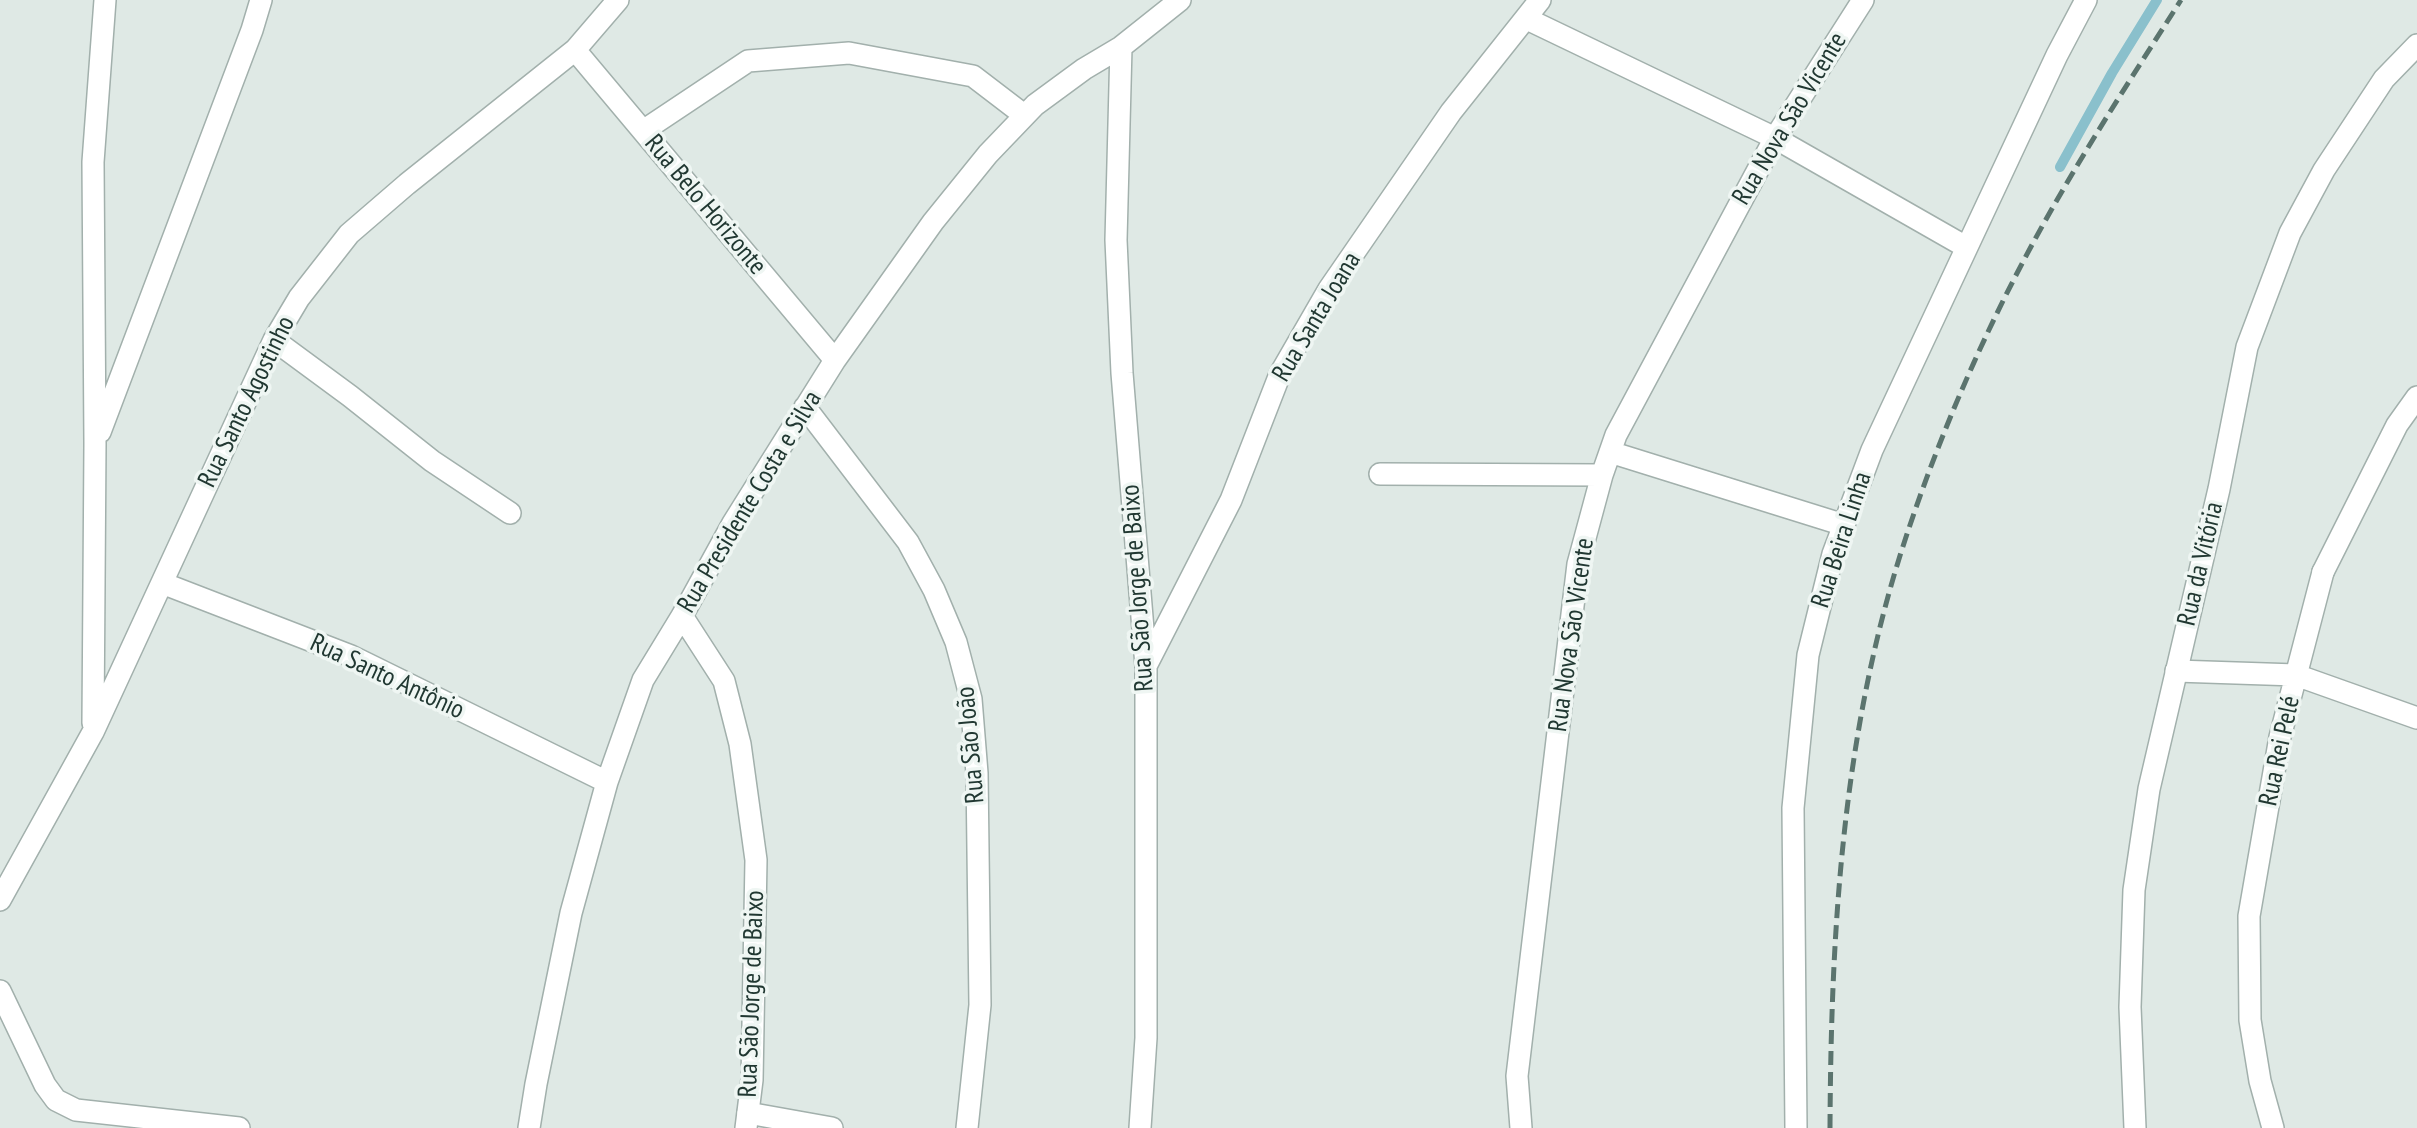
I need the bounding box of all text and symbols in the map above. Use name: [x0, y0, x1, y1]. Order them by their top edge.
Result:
street label: Rua Nova São Vicente: [1726, 27, 1854, 211]
street label: Rua Belo Horizonte: [638, 129, 772, 281]
street label: Rua Santa Joana: [1266, 247, 1368, 387]
street label: Rua Santo Agostinho: [192, 311, 302, 493]
street label: Rua Presidente Costa e Silva: [671, 385, 829, 619]
street label: Rua Beira Linha: [1805, 468, 1879, 612]
street label: Rua São Jorge de Baixo: [1115, 484, 1161, 692]
street label: Rua da Vitória: [2172, 499, 2230, 629]
street label: Rua Nova São Vicente: [1543, 536, 1601, 734]
street label: Rua Santo Antônio: [305, 628, 469, 726]
street label: Rua São João: [950, 685, 992, 805]
street label: Rua Rei Pelé: [2253, 693, 2307, 809]
street label: Rua São Jorge de Baixo: [733, 890, 771, 1098]

